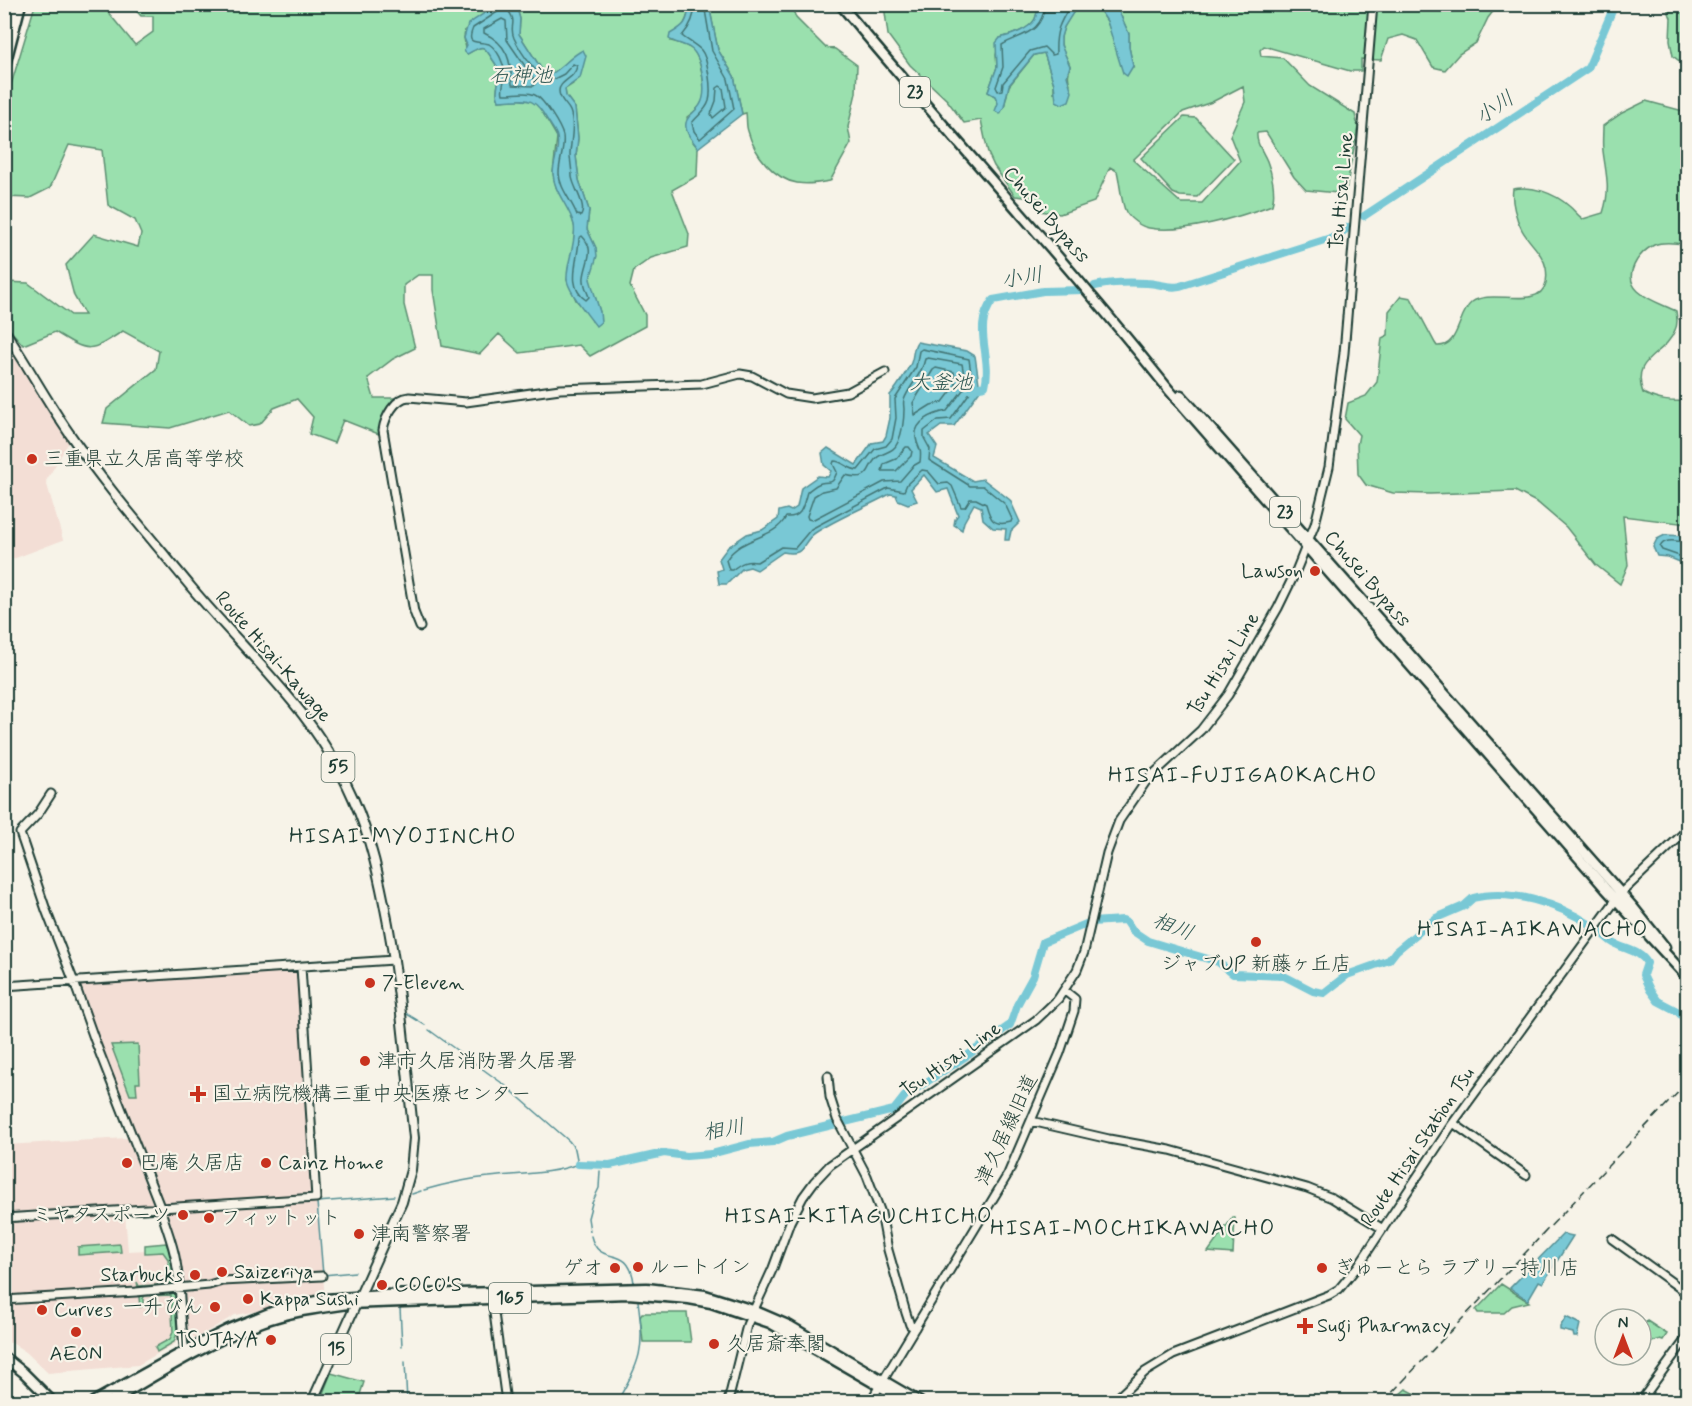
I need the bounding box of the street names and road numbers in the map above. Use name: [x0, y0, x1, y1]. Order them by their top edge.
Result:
road number: 23: [900, 77, 930, 107]
street label: Tsu Hisai Line: [1323, 131, 1361, 251]
street label: Chusei Bypass: [996, 161, 1096, 269]
road number: 23: [1270, 497, 1300, 527]
street label: Chusei Bypass: [1317, 525, 1417, 633]
street label: Route Hisai-Kawage: [208, 586, 338, 729]
street label: Tsu Hisai Line: [1181, 607, 1267, 721]
road number: 55: [322, 752, 354, 782]
street label: Tsu Hisai Line: [895, 1015, 1007, 1105]
street label: Route Hisai Station Tsu: [1354, 1062, 1482, 1232]
street label: 津久居線旧道: [969, 1070, 1045, 1190]
road number: 165: [489, 1283, 531, 1313]
road number: 15: [321, 1334, 351, 1364]

